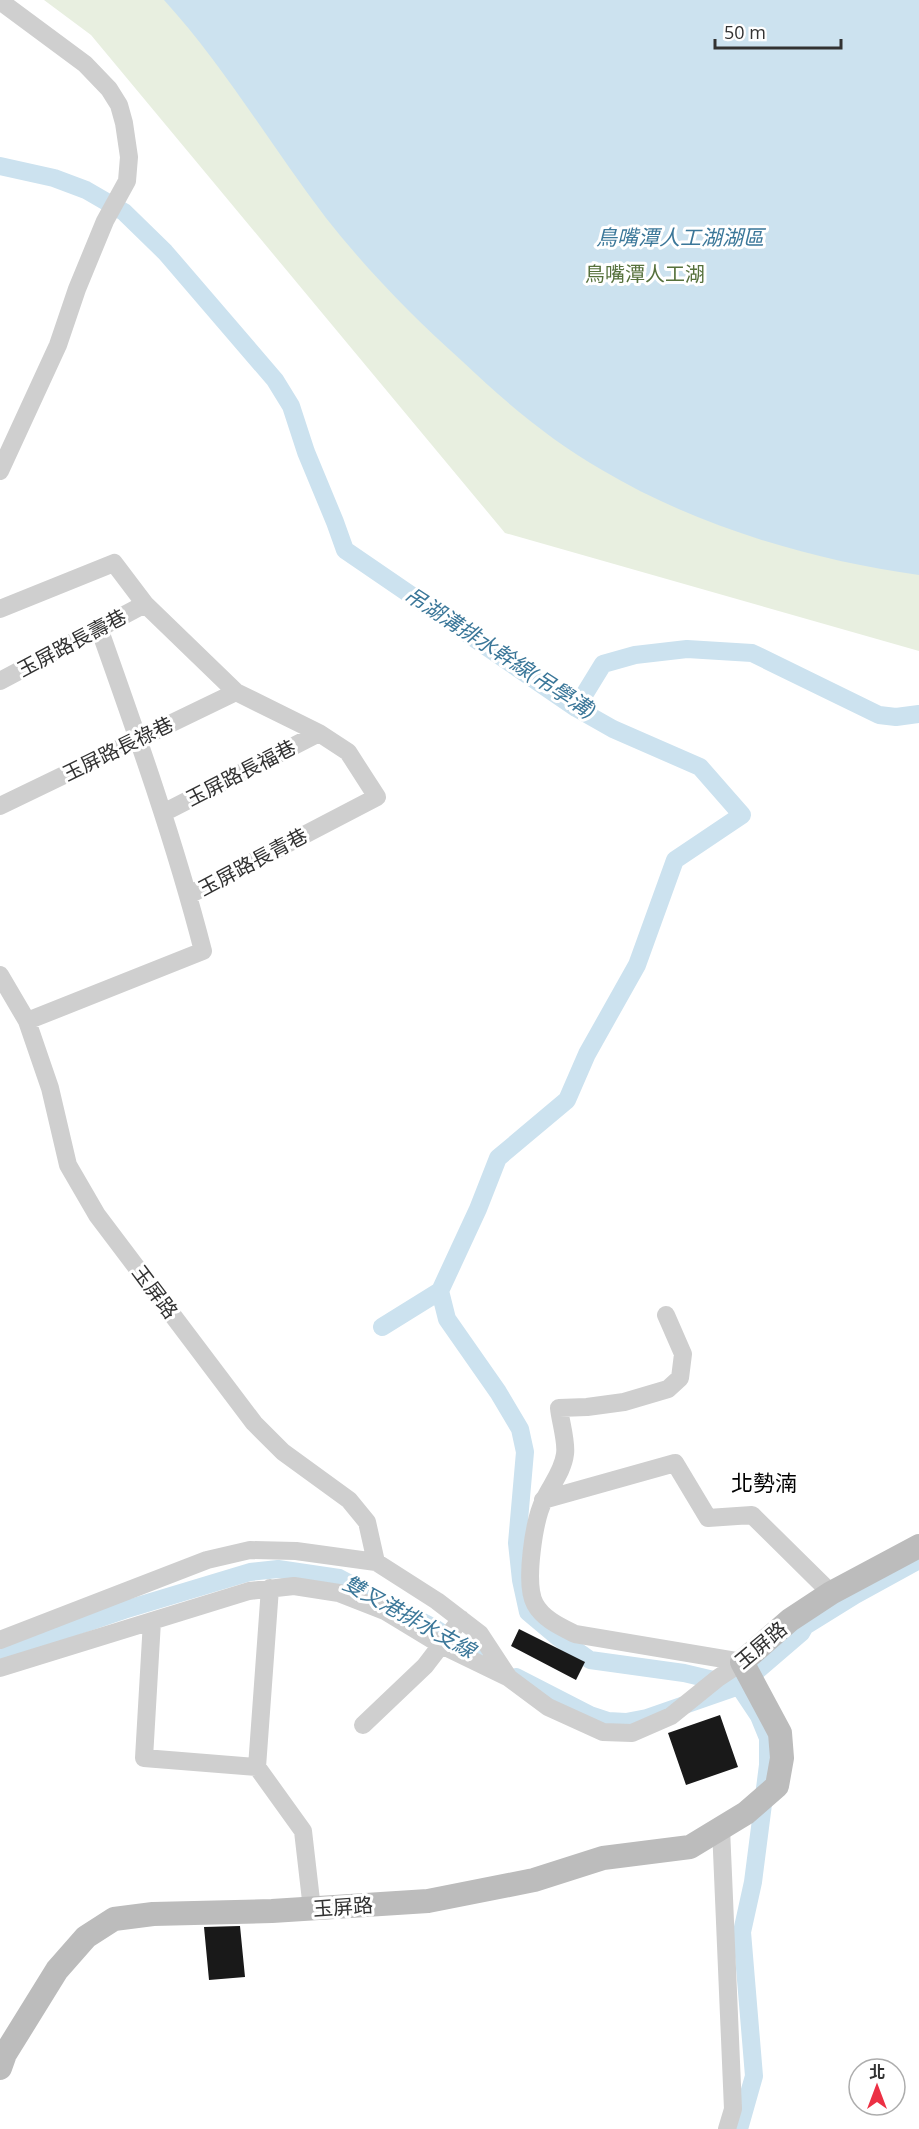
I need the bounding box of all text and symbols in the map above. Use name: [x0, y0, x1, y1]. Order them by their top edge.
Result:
scale bar: [715, 12, 841, 50]
text: 50 m: [724, 20, 766, 44]
water label: 鳥嘴潭人工湖湖區: [596, 223, 767, 251]
park label: 鳥嘴潭人工湖: [585, 260, 705, 287]
water label: 吊湖溝排水幹線(吊學溝): [400, 580, 601, 724]
street label: 玉屏路長壽巷: [12, 602, 131, 683]
street label: 玉屏路長祿巷: [58, 710, 178, 787]
street label: 玉屏路長福巷: [181, 733, 300, 812]
street label: 玉屏路長青巷: [193, 821, 312, 902]
street label: 玉屏路: [127, 1260, 184, 1324]
district label: 北勢湳: [731, 1467, 797, 1497]
water label: 雙叉港排水支線: [338, 1568, 482, 1665]
street label: 玉屏路: [729, 1615, 792, 1674]
street label: 玉屏路: [312, 1891, 374, 1922]
north arrow: [847, 2057, 907, 2117]
text: 北: [869, 2061, 885, 2083]

